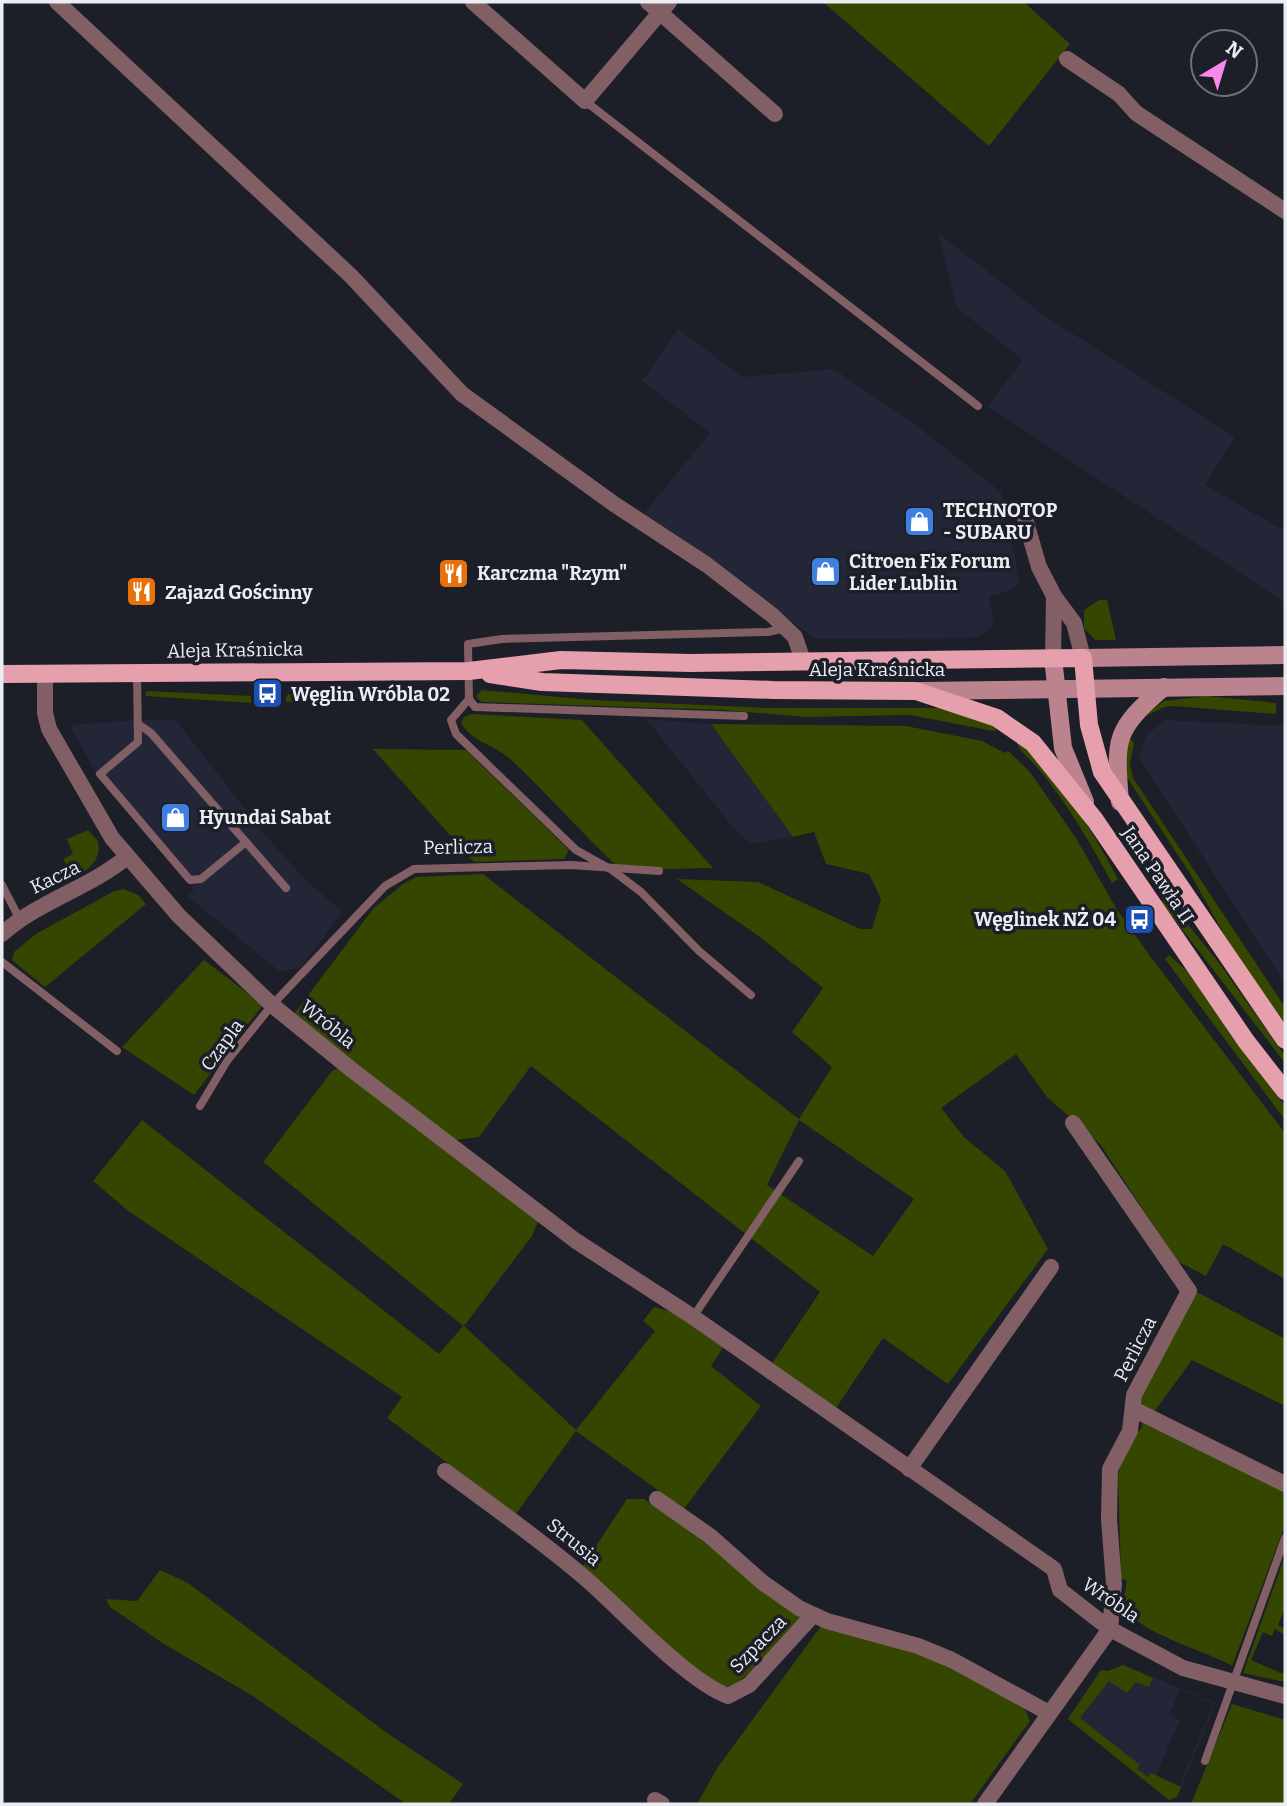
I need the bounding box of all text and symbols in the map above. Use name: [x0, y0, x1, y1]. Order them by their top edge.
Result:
north arrow: [1189, 28, 1259, 98]
text: N: [1221, 36, 1247, 64]
place label: TECHNOTOP - SUBARU: [943, 499, 1058, 544]
shop icon: TECHNOTOP - SUBARU: [903, 504, 937, 538]
place label: Citroen Fix Forum Lider Lublin: [849, 550, 1010, 595]
shop icon: Citroen Fix Forum Lider Lublin: [809, 555, 843, 589]
restaurant icon: Karczma "Rzym": [437, 556, 471, 590]
place label: Karczma "Rzym": [477, 562, 627, 585]
restaurant icon: Zajazd Gościnny: [125, 575, 159, 609]
place label: Zajazd Gościnny: [165, 581, 313, 604]
street label: Aleja Kraśnicka: [167, 637, 304, 663]
street label: Aleja Kraśnicka: [809, 658, 946, 681]
bus stop icon: Węglin Wróbla 02: [251, 677, 285, 711]
place label: Węglin Wróbla 02: [291, 683, 450, 706]
shop icon: Hyundai Sabat: [159, 800, 193, 834]
place label: Hyundai Sabat: [199, 806, 332, 829]
street label: Jana Pawła II: [1116, 821, 1199, 928]
street label: Perlicza: [423, 835, 494, 859]
street label: Kacza: [26, 855, 84, 899]
bus stop icon: Węglinek NŻ 04: [1122, 902, 1156, 936]
place label: Węglinek NŻ 04: [974, 907, 1116, 931]
street label: Wróbla: [296, 995, 361, 1053]
street label: Czapla: [196, 1014, 249, 1075]
street label: Perlicza: [1109, 1312, 1161, 1385]
street label: Strusia: [542, 1513, 606, 1571]
street label: Wróbla: [1078, 1573, 1145, 1628]
street label: Szpacza: [725, 1610, 792, 1678]

